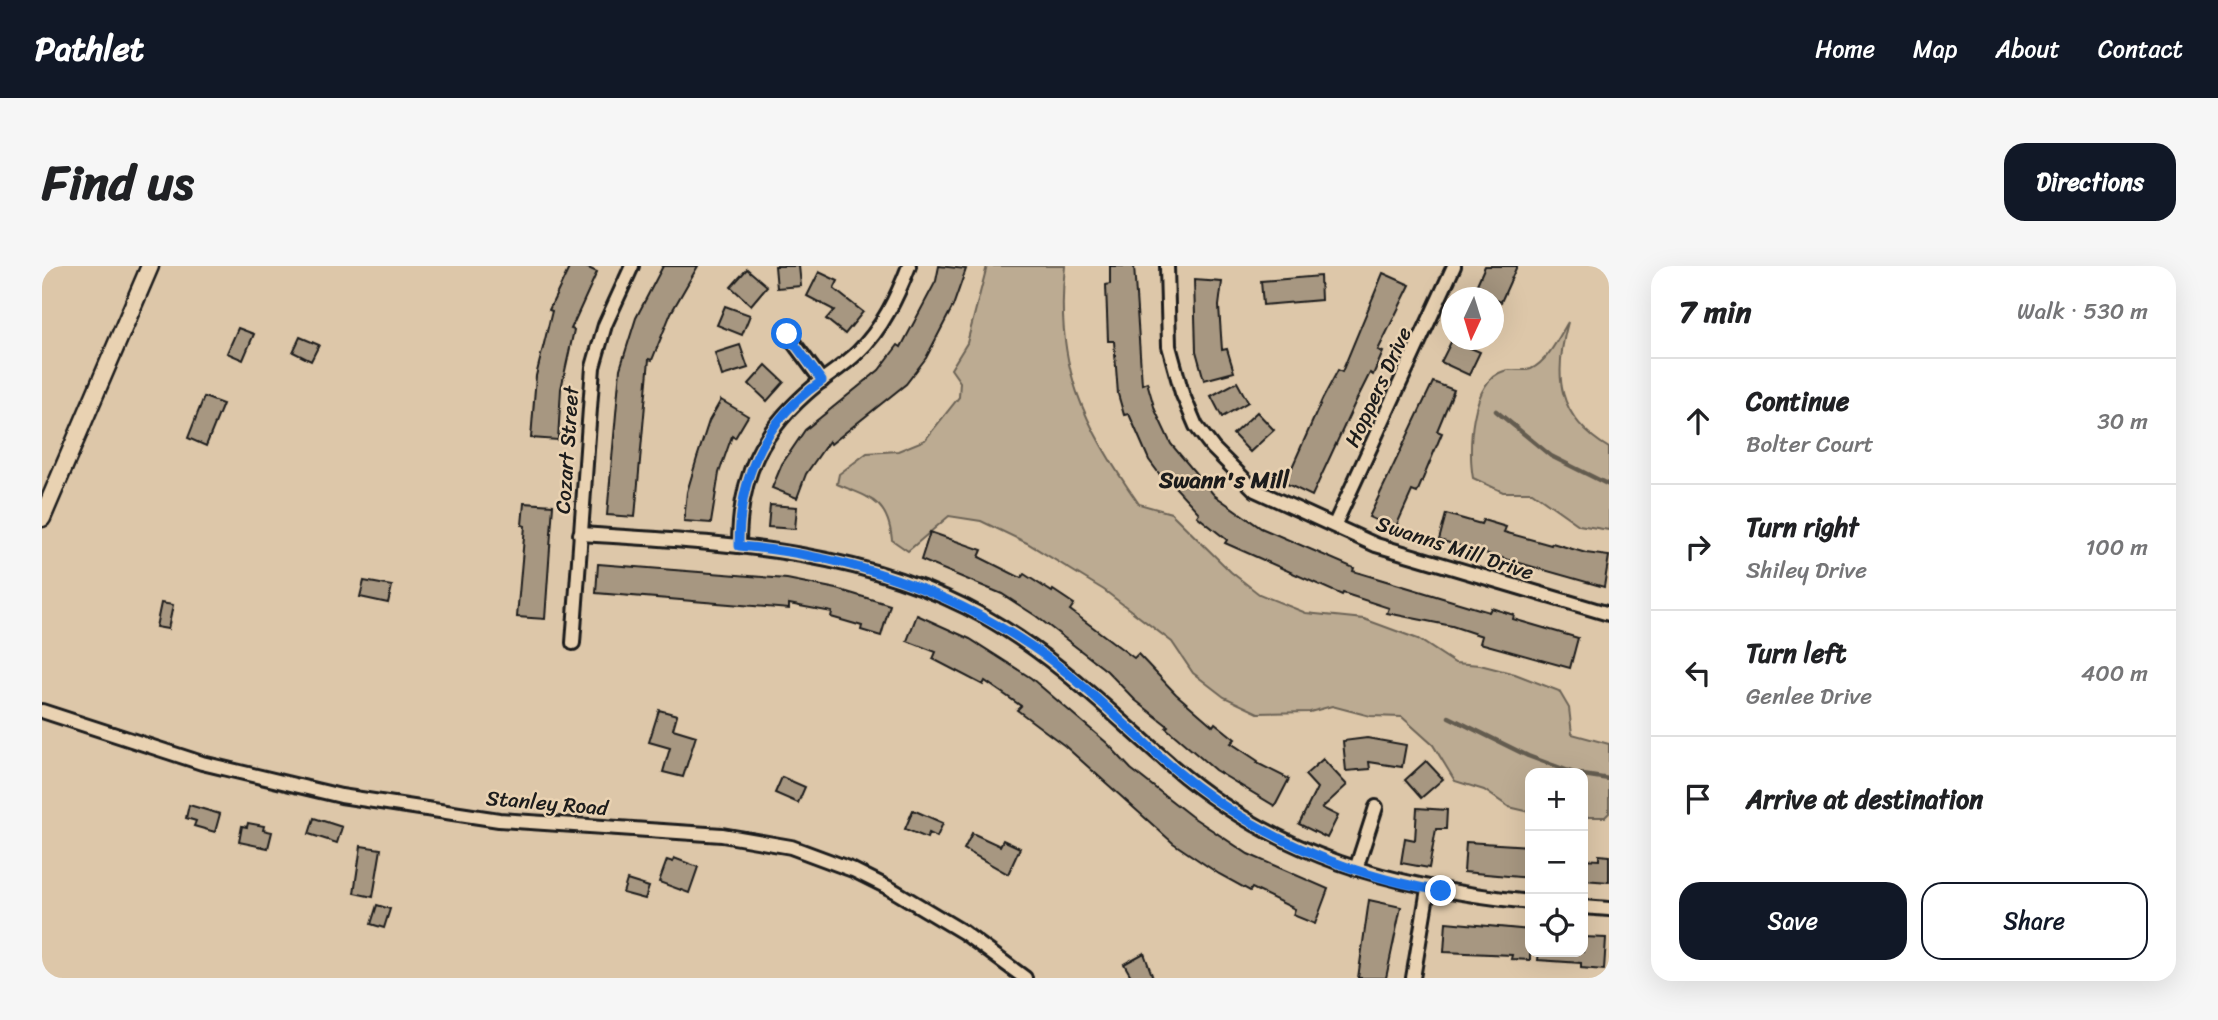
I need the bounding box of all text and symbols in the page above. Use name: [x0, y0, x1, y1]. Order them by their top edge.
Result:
text: Pathlet: [35, 20, 144, 78]
text: Home: [1815, 28, 1875, 70]
text: Map: [1913, 28, 1957, 70]
text: About: [1995, 28, 2060, 70]
text: Contact: [2098, 28, 2183, 70]
text: Find us: [42, 139, 194, 226]
button: Directions: [2004, 143, 2176, 221]
text: 7 min: [1679, 285, 1751, 339]
north arrow: [1441, 287, 1504, 350]
text: Walk · 530 m: [2017, 291, 2148, 332]
route start: [771, 318, 802, 349]
street label: Hoppers Drive: [1333, 320, 1423, 454]
text: Continue: [1746, 378, 1849, 424]
street label: Cozart Street: [544, 383, 591, 515]
text: 30 m: [2097, 401, 2148, 442]
icon: ahead: [1679, 402, 1717, 440]
text: Bolter Court: [1746, 424, 1874, 465]
district label: Swann's Mill: [1158, 460, 1291, 501]
text: Turn right: [1746, 504, 1859, 550]
street label: Swanns Mill Drive: [1371, 505, 1539, 591]
text: 100 m: [2085, 527, 2148, 568]
icon: right: [1679, 528, 1717, 566]
text: Shiley Drive: [1746, 550, 1867, 591]
text: Turn left: [1746, 630, 1846, 676]
text: 400 m: [2081, 653, 2148, 694]
icon: left: [1679, 654, 1717, 692]
text: Genlee Drive: [1746, 676, 1872, 717]
map controls: [1525, 768, 1588, 957]
button: +: [1525, 768, 1588, 831]
text: Arrive at destination: [1746, 776, 1983, 822]
street label: Stanley Road: [485, 779, 611, 827]
icon: arrive: [1679, 780, 1717, 818]
button: −: [1525, 831, 1588, 894]
route end: [1425, 875, 1456, 906]
button: Save: [1679, 882, 1907, 960]
button: Share: [1921, 882, 2148, 960]
button: locate: [1525, 894, 1588, 957]

